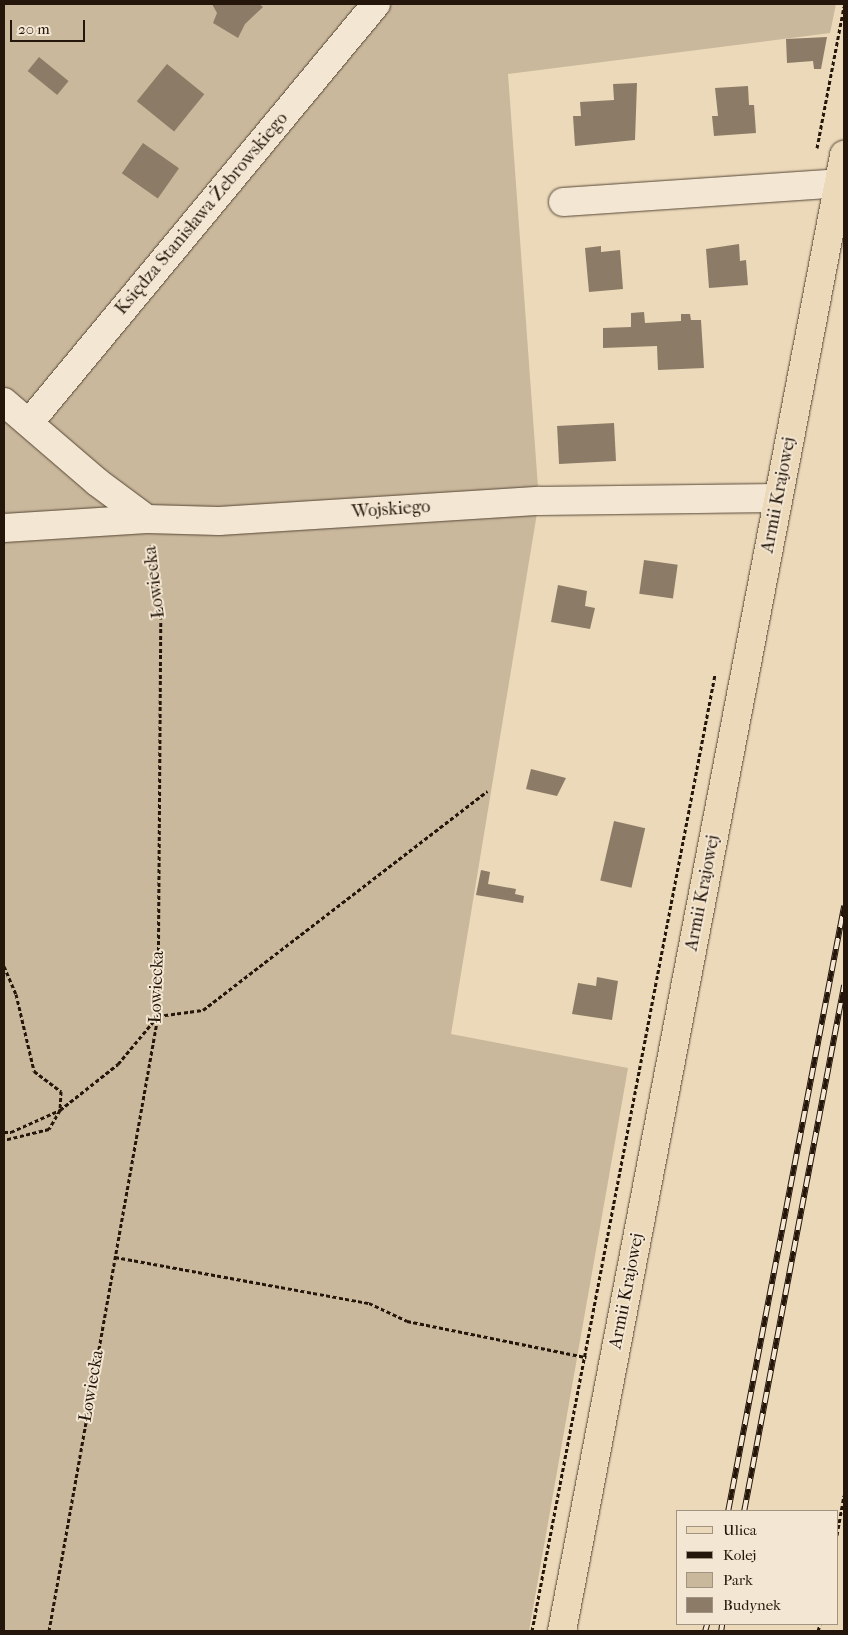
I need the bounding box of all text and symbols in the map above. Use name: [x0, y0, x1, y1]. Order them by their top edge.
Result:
scale bar: [12, 10, 88, 42]
text: 20 m: [18, 20, 50, 38]
street label: Księdza Stanisława Żebrowskiego: [111, 109, 293, 319]
street label: Armii Krajowej: [757, 435, 801, 555]
street label: Wojskiego: [351, 496, 431, 524]
street label: Łowiecka: [140, 545, 170, 619]
street label: Armii Krajowej: [681, 833, 725, 953]
street label: Łowiecka: [145, 950, 169, 1024]
street label: Armii Krajowej: [605, 1231, 649, 1351]
street label: Łowiecka: [75, 1348, 109, 1424]
legend: [676, 1510, 838, 1625]
text: Ulica: [723, 1521, 757, 1539]
text: Kolej: [723, 1546, 756, 1564]
text: Park: [723, 1571, 753, 1589]
text: Budynek: [723, 1596, 781, 1614]

